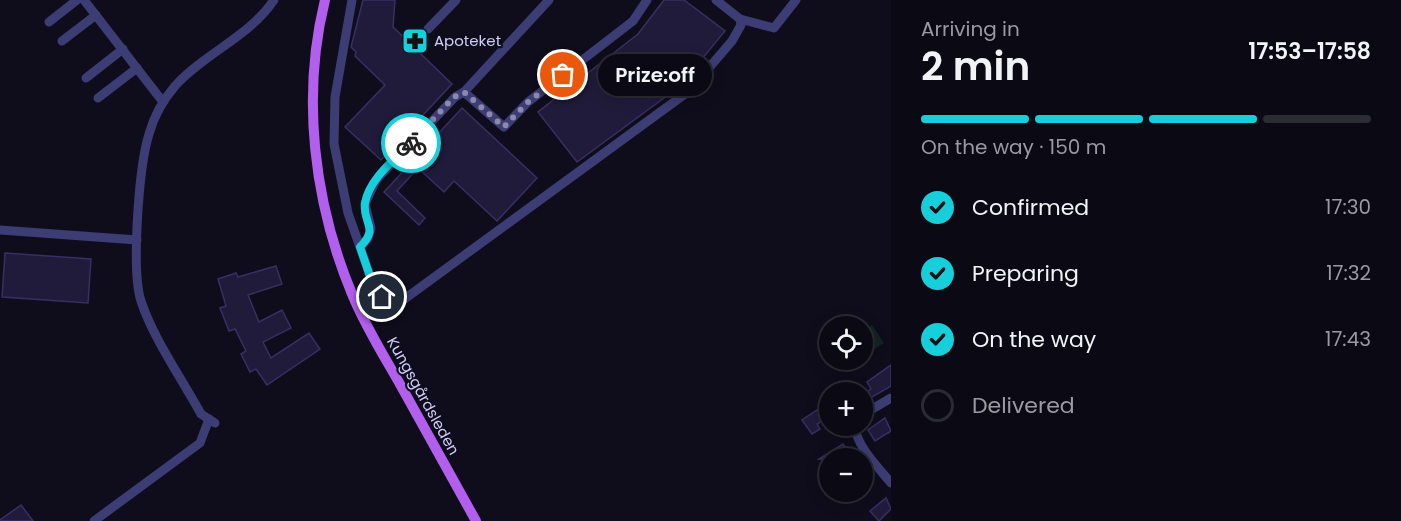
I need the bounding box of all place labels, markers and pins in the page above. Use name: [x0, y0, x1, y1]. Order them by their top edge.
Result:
pharmacy icon: Apoteket: [400, 26, 430, 56]
place label: Apoteket: [434, 30, 501, 51]
pin: [537, 49, 588, 100]
callout: Prize:off: [599, 54, 713, 96]
pin: [356, 271, 407, 322]

